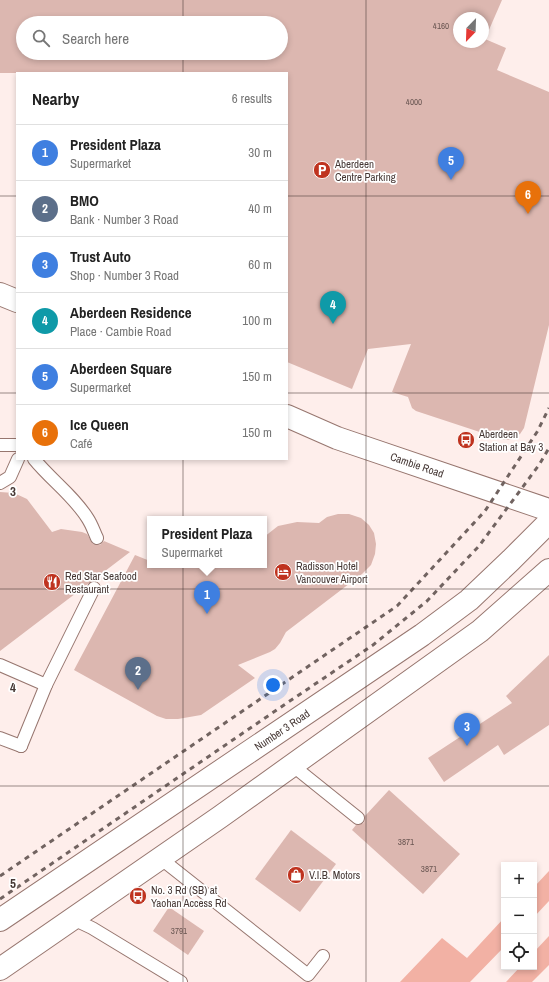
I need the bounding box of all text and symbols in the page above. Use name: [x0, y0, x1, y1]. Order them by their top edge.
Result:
north arrow: [453, 12, 489, 48]
search box: [16, 16, 288, 60]
house number: 4160: [433, 20, 449, 32]
icon: search: [30, 27, 52, 49]
text: Search here: [62, 28, 129, 49]
text: Nearby: [32, 87, 79, 110]
text: 6 results: [232, 90, 272, 107]
house number: 4000: [406, 96, 422, 108]
text: President Plaza: [70, 134, 161, 155]
text: 1: [42, 144, 48, 161]
text: 30 m: [248, 144, 272, 161]
pin: 5: [438, 147, 464, 180]
text: Supermarket: [70, 155, 131, 172]
place label: Aberdeen Centre Parking: [334, 157, 396, 184]
parking icon: Aberdeen Centre Parking: [312, 160, 332, 180]
pin: 6: [515, 181, 541, 214]
text: BMO: [70, 190, 99, 211]
text: 2: [42, 200, 48, 217]
text: 40 m: [248, 200, 272, 217]
text: Bank · Number 3 Road: [70, 211, 178, 228]
text: Trust Auto: [70, 246, 131, 267]
text: 3: [42, 256, 48, 273]
text: 60 m: [248, 256, 272, 273]
text: Shop · Number 3 Road: [70, 267, 179, 284]
pin: 4: [320, 291, 346, 324]
text: Aberdeen Residence: [70, 302, 192, 323]
text: 4: [42, 312, 48, 329]
text: 100 m: [242, 312, 272, 329]
text: Place · Cambie Road: [70, 323, 171, 340]
text: Aberdeen Square: [70, 358, 172, 379]
text: 5: [42, 368, 48, 385]
text: 150 m: [242, 368, 272, 385]
text: Supermarket: [70, 379, 131, 396]
text: Ice Queen: [70, 414, 129, 435]
text: 6: [42, 424, 48, 441]
text: 150 m: [242, 424, 272, 441]
place label: Aberdeen Station at Bay 3: [478, 427, 543, 454]
bus stop icon: Aberdeen Station at Bay 3: [456, 430, 476, 450]
text: Café: [70, 435, 93, 452]
street label: Cambie Road: [388, 449, 446, 481]
text: 3: [10, 483, 16, 500]
popup: [147, 516, 267, 568]
text: President Plaza: [162, 523, 252, 544]
text: Supermarket: [162, 544, 223, 561]
place label: Radisson Hotel Vancouver Airport: [296, 559, 368, 586]
hotel icon: Radisson Hotel Vancouver Airport: [273, 562, 293, 582]
place label: Red Star Seafood Restaurant: [65, 569, 137, 596]
restaurant icon: Red Star Seafood Restaurant: [42, 572, 62, 592]
pin: 1: [194, 581, 220, 614]
pin: 2: [125, 657, 151, 690]
your location: [263, 675, 283, 695]
text: 4: [10, 679, 16, 696]
street label: Number 3 Road: [252, 706, 312, 754]
pin: 3: [454, 713, 480, 746]
house number: 3871: [398, 836, 414, 848]
map controls: [501, 862, 537, 970]
button: +: [501, 862, 537, 898]
house number: 3871: [421, 863, 437, 875]
shop icon: V.I.B. Motors: [286, 865, 306, 885]
place label: V.I.B. Motors: [309, 868, 361, 882]
text: 5: [10, 875, 16, 892]
place label: No. 3 Rd (SB) at Yaohan Access Rd: [151, 883, 227, 910]
bus stop icon: No. 3 Rd (SB) at Yaohan Access Rd: [128, 886, 148, 906]
button: −: [501, 898, 537, 934]
house number: 3791: [171, 925, 187, 937]
button: locate: [501, 934, 537, 970]

